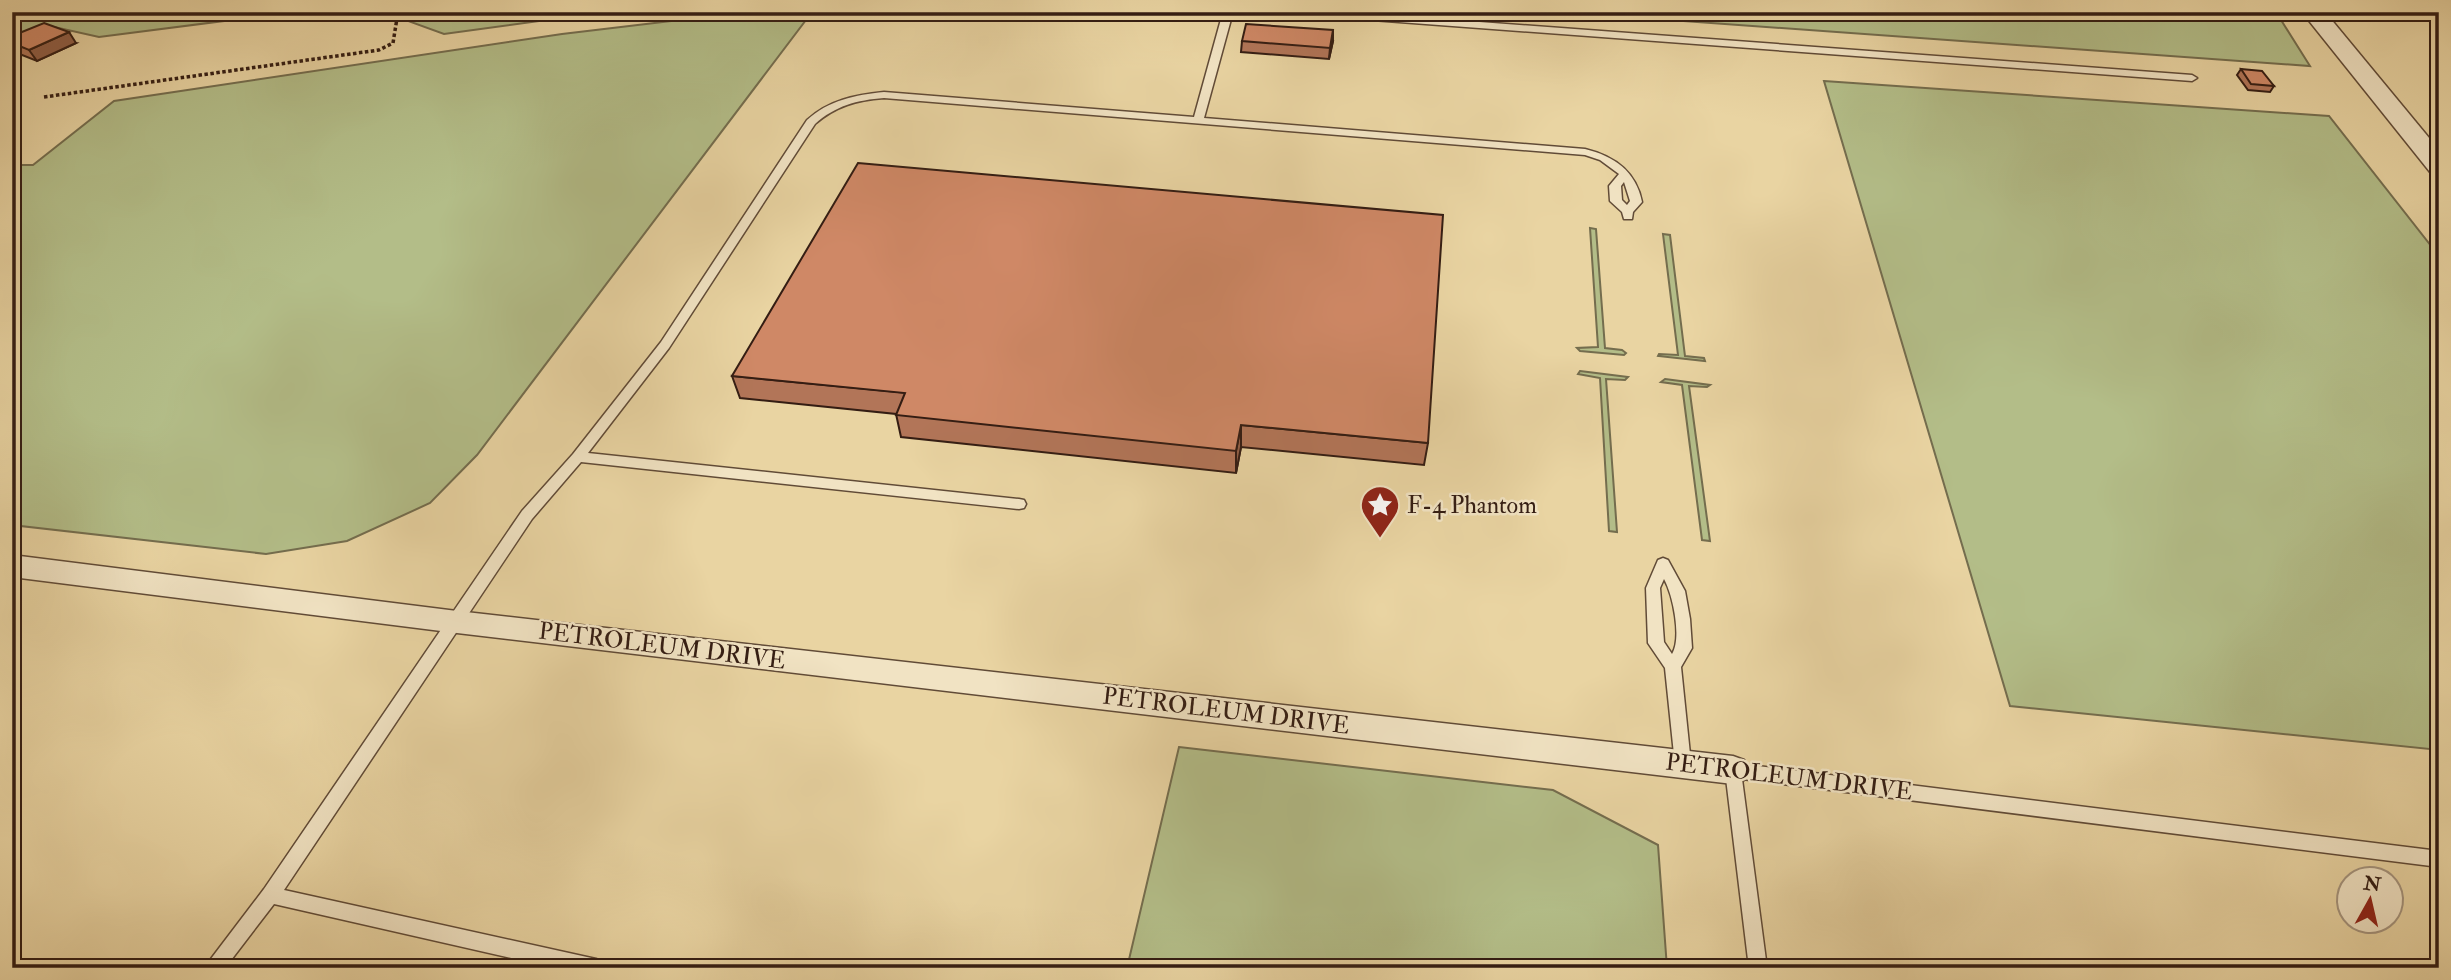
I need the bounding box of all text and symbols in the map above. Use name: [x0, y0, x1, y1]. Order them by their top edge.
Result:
place icon: F-4 Phantom: [1359, 484, 1401, 539]
place label: F-4 Phantom: [1407, 490, 1537, 521]
street label: PETROLEUM DRIVE: [537, 615, 787, 677]
street label: PETROLEUM DRIVE: [1101, 680, 1351, 742]
street label: PETROLEUM DRIVE: [1664, 746, 1914, 808]
north arrow: [2336, 864, 2406, 934]
text: N: [2361, 871, 2383, 897]

